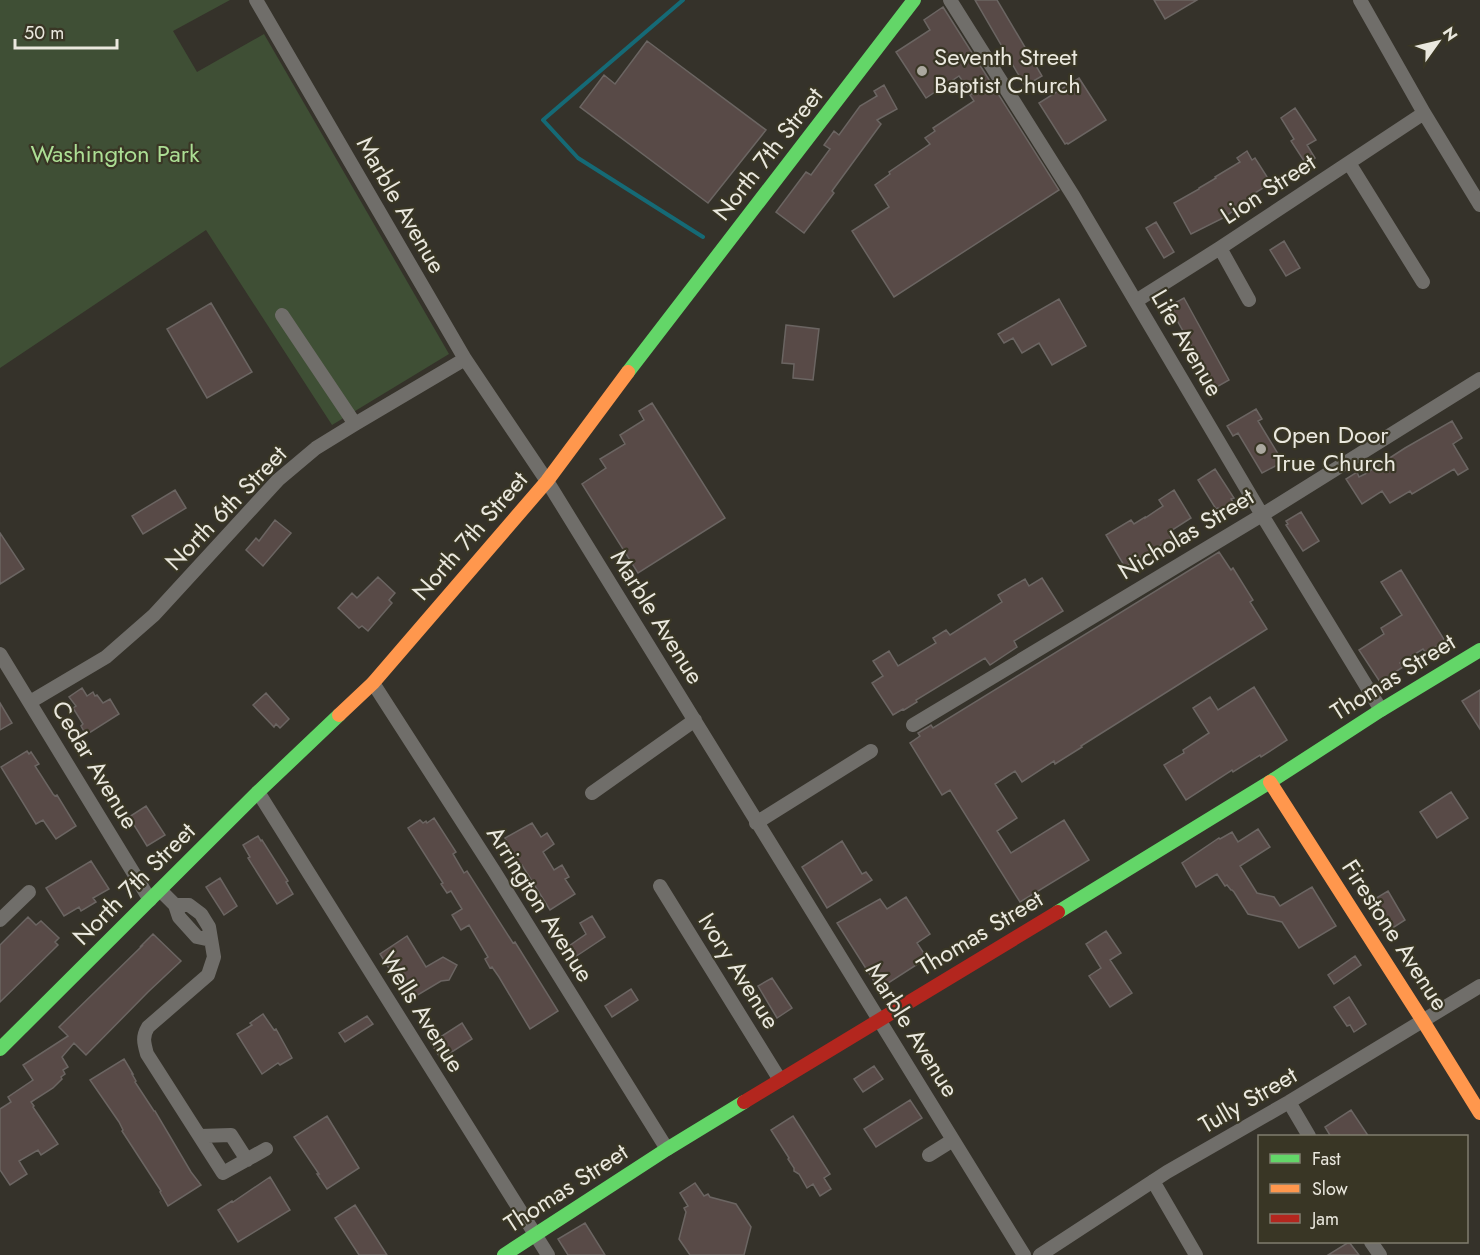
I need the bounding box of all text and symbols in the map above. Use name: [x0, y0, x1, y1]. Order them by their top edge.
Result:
scale bar: [15, 12, 117, 50]
north arrow: [1408, 12, 1468, 72]
text: 50 m: [24, 20, 64, 46]
text: N: [1437, 22, 1463, 46]
place label: Seventh Street Baptist Church: [934, 39, 1081, 102]
marker: Seventh Street Baptist Church: [915, 64, 929, 78]
street label: North 7th Street: [704, 79, 831, 228]
street label: Marble Avenue: [348, 130, 455, 280]
park label: Washington Park: [30, 136, 200, 171]
street label: Lion Street: [1213, 145, 1322, 232]
street label: Life Avenue: [1143, 283, 1232, 403]
place label: Open Door True Church: [1273, 417, 1396, 480]
street label: North 6th Street: [157, 437, 295, 578]
marker: Open Door True Church: [1254, 442, 1268, 456]
street label: North 7th Street: [404, 463, 536, 608]
street label: Nicholas Street: [1111, 479, 1261, 588]
street label: Marble Avenue: [602, 543, 713, 691]
street label: Thomas Street: [1324, 624, 1462, 729]
street label: Cedar Avenue: [43, 694, 148, 836]
street label: North 7th Street: [64, 814, 203, 953]
street label: Arrington Avenue: [478, 819, 602, 989]
street label: Firestone Avenue: [1333, 852, 1457, 1017]
street label: Thomas Street: [910, 881, 1050, 984]
street label: Ivory Avenue: [690, 906, 789, 1035]
street label: Wells Avenue: [371, 944, 474, 1079]
street label: Marble Avenue: [857, 956, 968, 1104]
street label: Tully Street: [1192, 1057, 1303, 1142]
street label: Thomas Street: [497, 1134, 635, 1241]
legend: [1258, 1135, 1468, 1243]
text: Fast: [1312, 1146, 1341, 1172]
text: Slow: [1312, 1176, 1349, 1202]
text: Jam: [1310, 1206, 1339, 1232]

